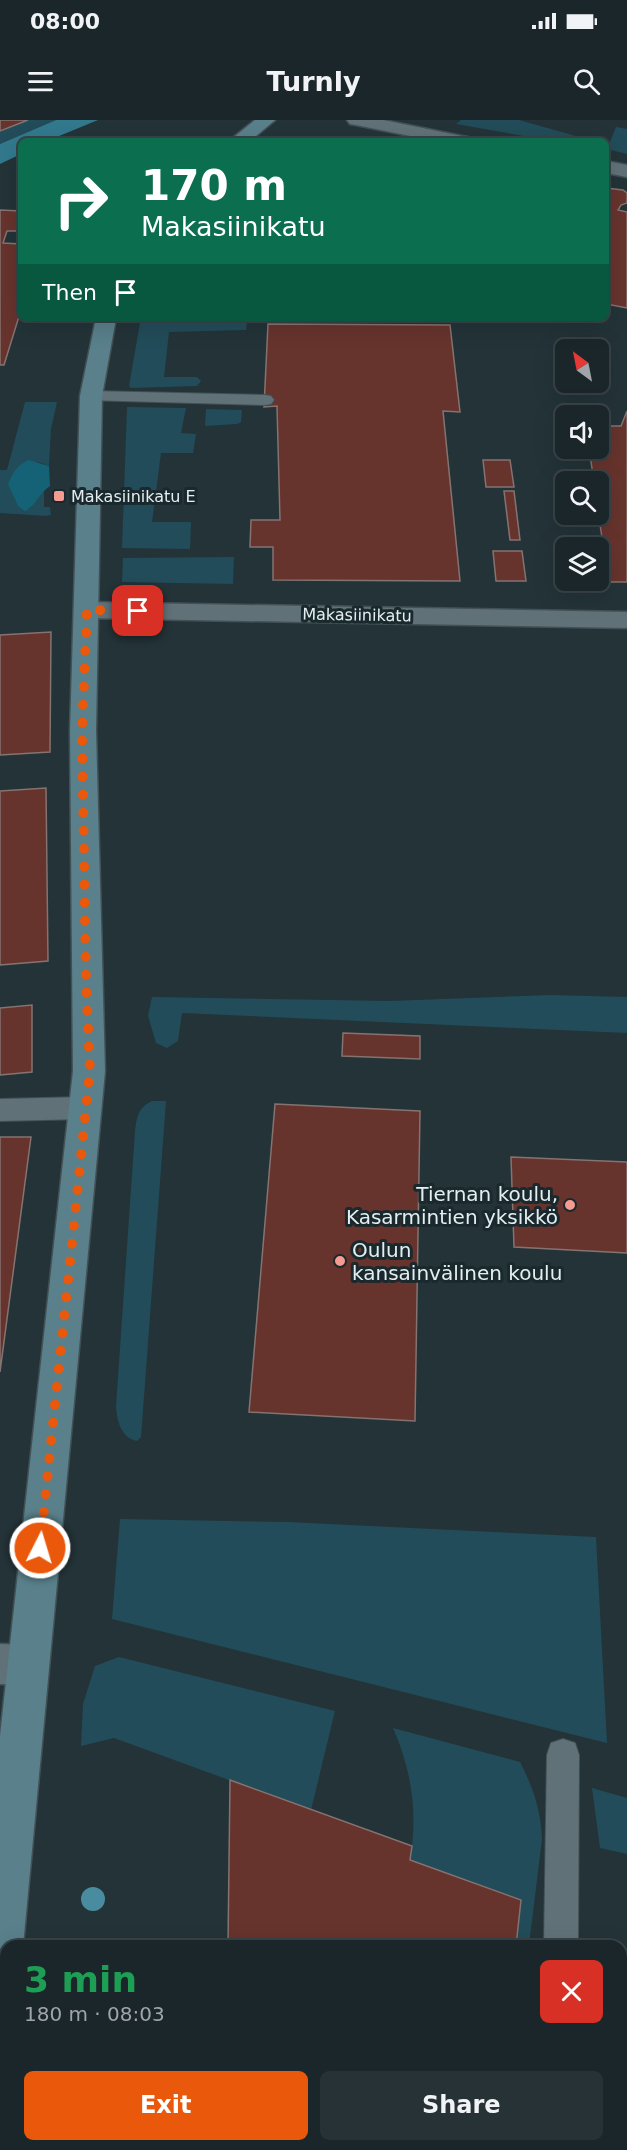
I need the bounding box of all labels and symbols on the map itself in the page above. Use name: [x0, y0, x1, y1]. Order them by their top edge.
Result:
north arrow: [555, 339, 609, 393]
place label: Makasiinikatu E: [71, 487, 196, 506]
marker: Makasiinikatu E: [52, 489, 66, 503]
pin: [112, 585, 163, 636]
street label: Makasiinikatu: [302, 605, 412, 625]
place label: Tiernan koulu, Kasarmintien yksikkö: [346, 1182, 558, 1229]
marker: Tiernan koulu, Kasarmintien yksikkö: [563, 1198, 577, 1212]
place label: Oulun kansainvälinen koulu: [352, 1238, 562, 1285]
marker: Oulun kansainvälinen koulu: [333, 1254, 347, 1268]
position arrow: [8, 1516, 72, 1580]

